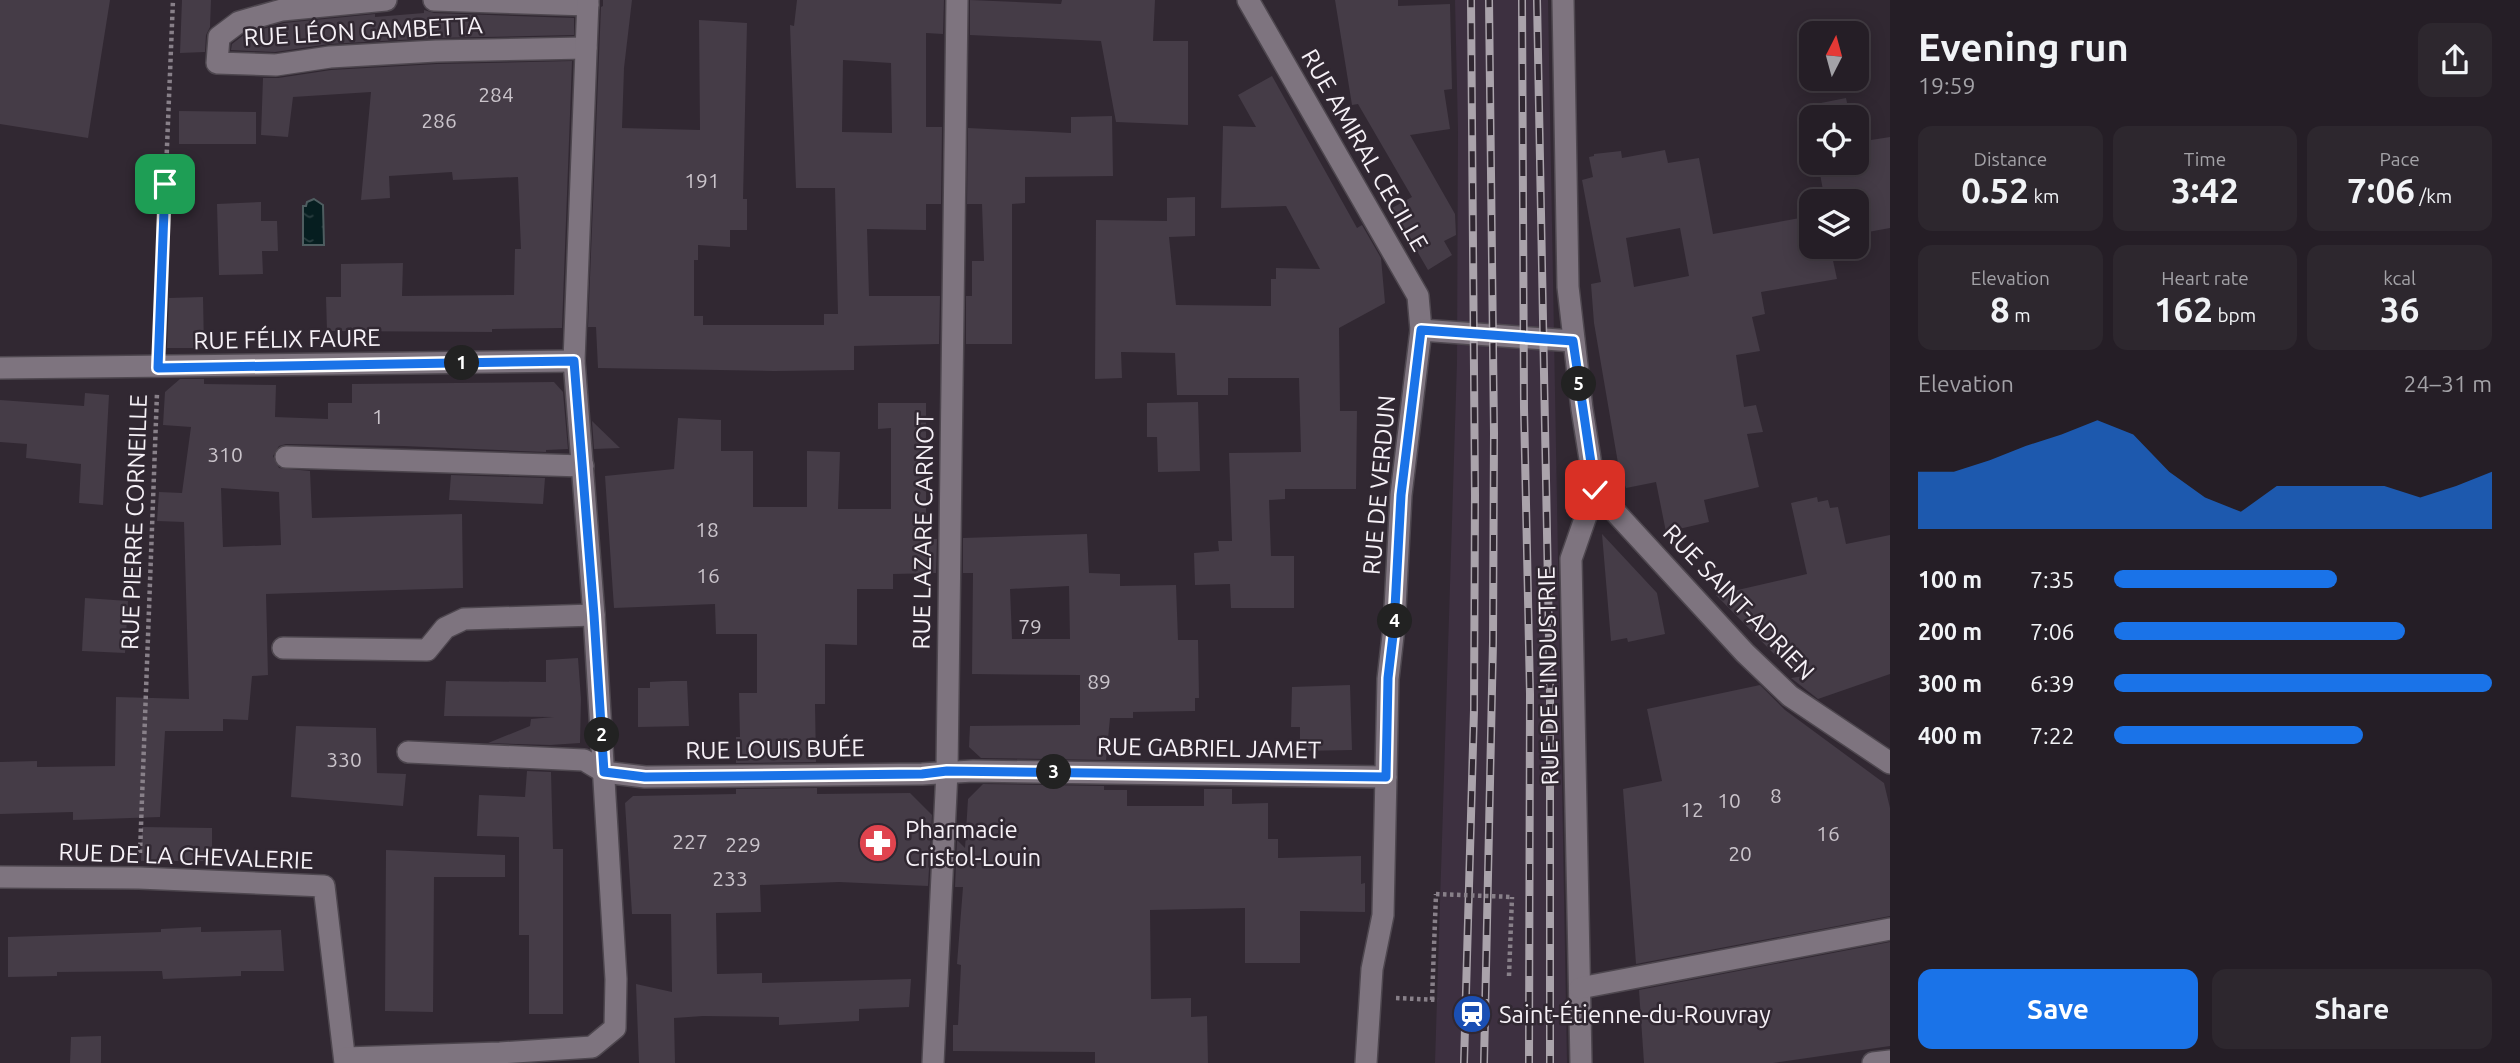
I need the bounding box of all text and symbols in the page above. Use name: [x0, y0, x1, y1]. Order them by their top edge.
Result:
street label: RUE LÉON GAMBETTA: [243, 10, 484, 51]
north arrow: [1799, 21, 1869, 91]
map controls: [1799, 21, 1869, 259]
button: share: [2418, 23, 2492, 97]
text: Evening run: [1918, 26, 2129, 68]
street label: RUE AMIRAL CECILLE: [1296, 44, 1434, 256]
text: 19:59: [1918, 73, 1976, 98]
house number: 284: [478, 82, 514, 106]
button: locate: [1799, 105, 1869, 175]
house number: 286: [421, 108, 457, 132]
text: Distance: [1974, 148, 2047, 170]
text: Time: [2184, 148, 2226, 170]
text: Pace: [2380, 148, 2420, 170]
pin: [135, 154, 195, 214]
icon: arrive: [146, 165, 184, 203]
house number: 191: [684, 168, 720, 192]
text: 0.52: [1961, 170, 2029, 210]
text: 3:42: [2171, 170, 2239, 210]
text: 7:06: [2347, 170, 2415, 210]
text: km: [2029, 185, 2059, 207]
text: /km: [2415, 185, 2452, 207]
button: layers: [1799, 189, 1869, 259]
text: Elevation: [1971, 267, 2050, 289]
text: Heart rate: [2161, 267, 2249, 289]
text: kcal: [2383, 267, 2416, 289]
text: 8: [1990, 289, 2010, 329]
text: 162: [2154, 289, 2213, 329]
text: 36: [2380, 289, 2419, 329]
text: m: [2010, 304, 2031, 326]
text: bpm: [2213, 304, 2256, 326]
street label: RUE FÉLIX FAURE: [193, 323, 381, 354]
pin: 1: [444, 346, 480, 380]
text: 1: [456, 351, 467, 373]
pin: 5: [1562, 366, 1596, 402]
text: Elevation: [1918, 371, 2014, 396]
text: 24–31 m: [2404, 371, 2492, 396]
text: 5: [1573, 372, 1584, 394]
street label: RUE PIERRE CORNEILLE: [116, 394, 152, 650]
street label: RUE DE VERDUN: [1358, 394, 1400, 576]
house number: 1: [372, 404, 384, 428]
street label: RUE LAZARE CARNOT: [907, 412, 939, 650]
house number: 310: [207, 442, 243, 466]
pin: [1565, 460, 1625, 520]
icon: check: [1576, 471, 1614, 509]
house number: 18: [695, 517, 719, 541]
street label: RUE SAINT-ADRIEN: [1658, 519, 1820, 685]
house number: 16: [696, 563, 720, 587]
street label: RUE DE L'INDUSTRIE: [1533, 566, 1563, 786]
text: 100 m: [1918, 567, 1982, 592]
text: 7:35: [2030, 567, 2075, 592]
pin: 4: [1378, 604, 1412, 638]
text: 4: [1389, 609, 1400, 631]
house number: 79: [1018, 614, 1042, 638]
text: 200 m: [1918, 619, 1982, 644]
text: 7:06: [2030, 619, 2075, 644]
house number: 89: [1087, 669, 1111, 693]
text: 300 m: [1918, 671, 1982, 696]
text: 6:39: [2030, 671, 2075, 696]
pin: 2: [584, 718, 620, 752]
text: 2: [596, 723, 607, 745]
text: 400 m: [1918, 723, 1982, 748]
text: 7:22: [2030, 723, 2075, 748]
street label: RUE LOUIS BUÉE: [685, 733, 865, 764]
street label: RUE GABRIEL JAMET: [1097, 733, 1321, 763]
house number: 330: [326, 747, 362, 771]
pin: 3: [1036, 754, 1072, 790]
text: 3: [1048, 760, 1059, 782]
house number: 8: [1770, 783, 1782, 807]
house number: 10: [1717, 788, 1741, 812]
house number: 12: [1680, 797, 1704, 821]
place label: Pharmacie Cristol-Louin: [905, 816, 1041, 871]
house number: 16: [1816, 821, 1840, 845]
pharmacy icon: Pharmacie Cristol-Louin: [857, 822, 899, 864]
house number: 227: [672, 829, 708, 853]
house number: 229: [725, 832, 761, 856]
street label: RUE DE LA CHEVALERIE: [58, 838, 314, 874]
house number: 20: [1728, 841, 1752, 865]
house number: 233: [712, 866, 748, 890]
button: Save: [1918, 969, 2198, 1049]
button: Share: [2212, 969, 2492, 1049]
station icon: Saint-Étienne-du-Rouvray: [1451, 993, 1493, 1035]
place label: Saint-Étienne-du-Rouvray: [1499, 1000, 1771, 1028]

